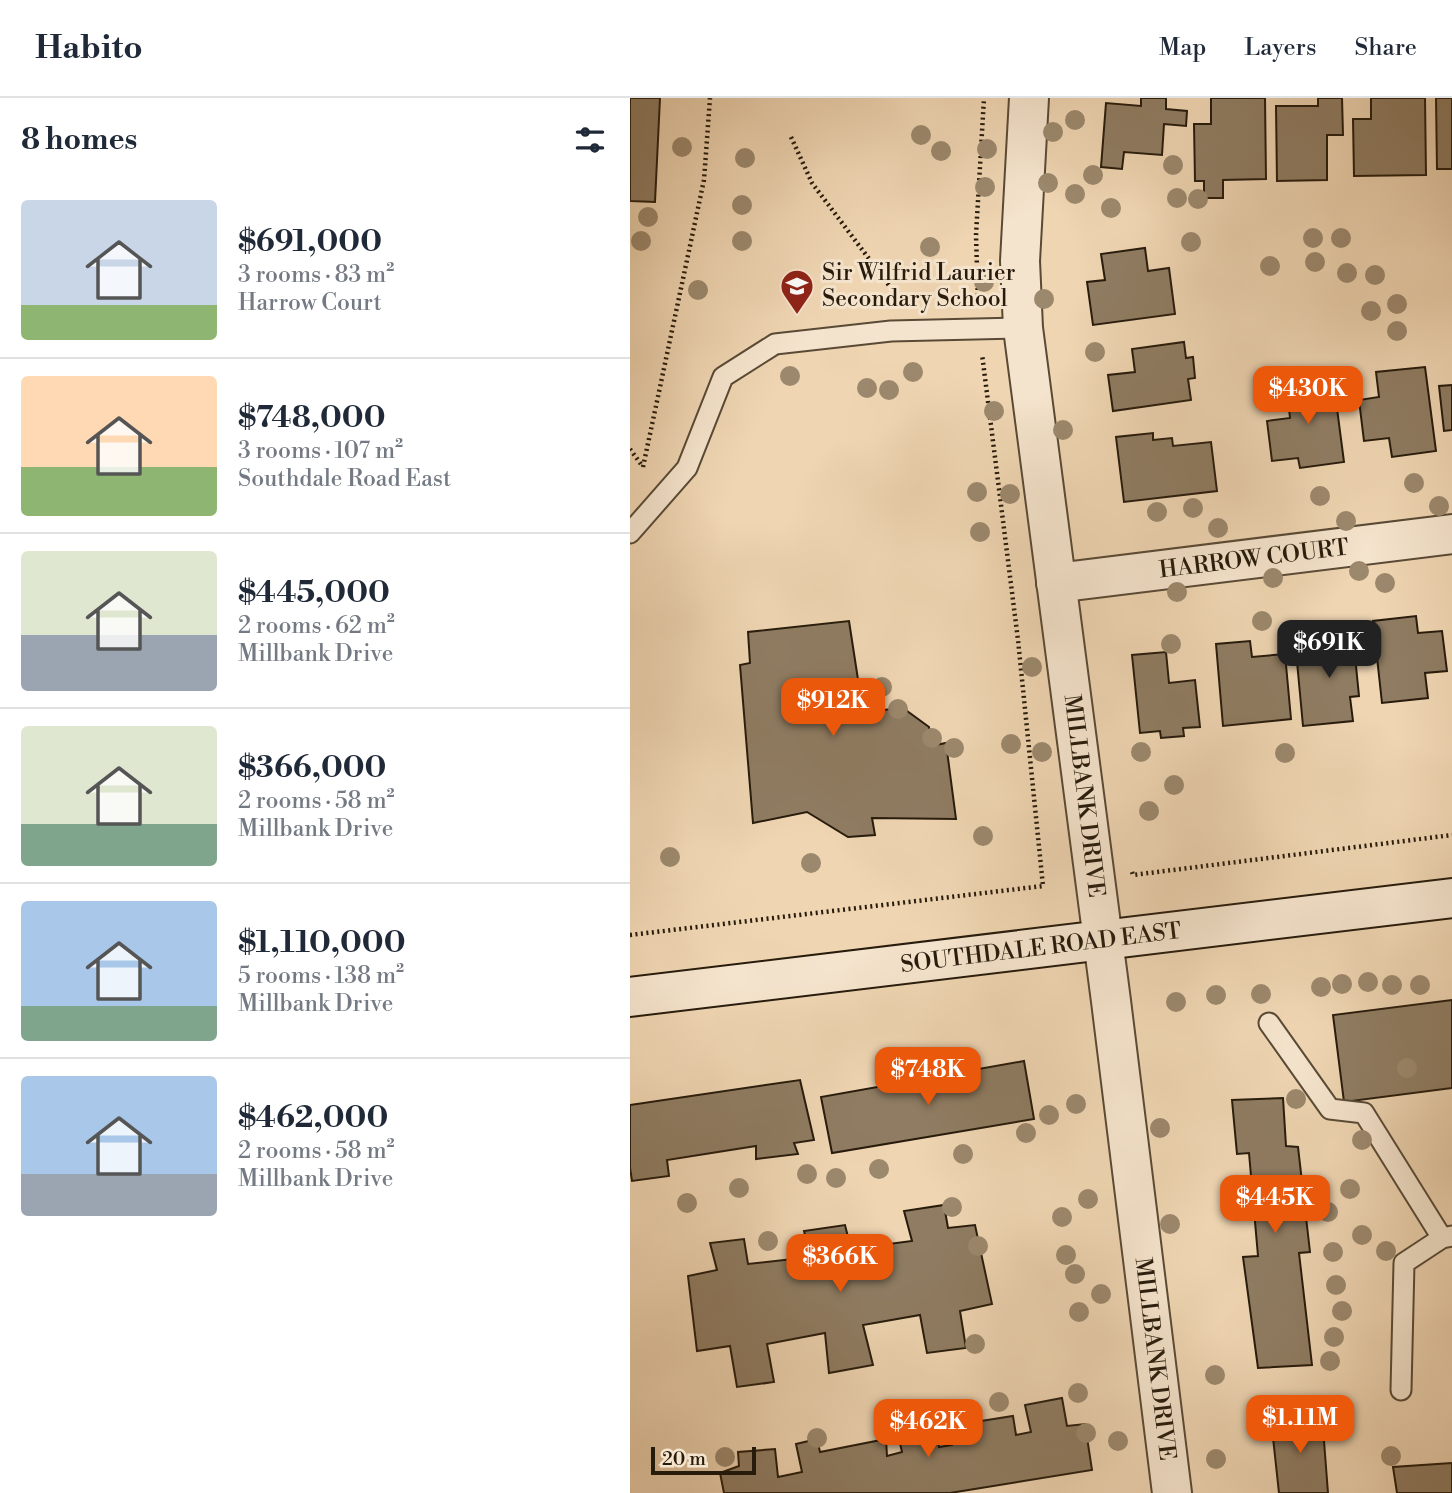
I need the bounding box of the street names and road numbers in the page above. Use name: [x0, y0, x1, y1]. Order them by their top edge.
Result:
street label: HARROW COURT: [1157, 533, 1351, 585]
street label: MILLBANK DRIVE: [1058, 693, 1110, 899]
street label: SOUTHDALE ROAD EAST: [899, 917, 1183, 979]
street label: MILLBANK DRIVE: [1129, 1256, 1181, 1462]

